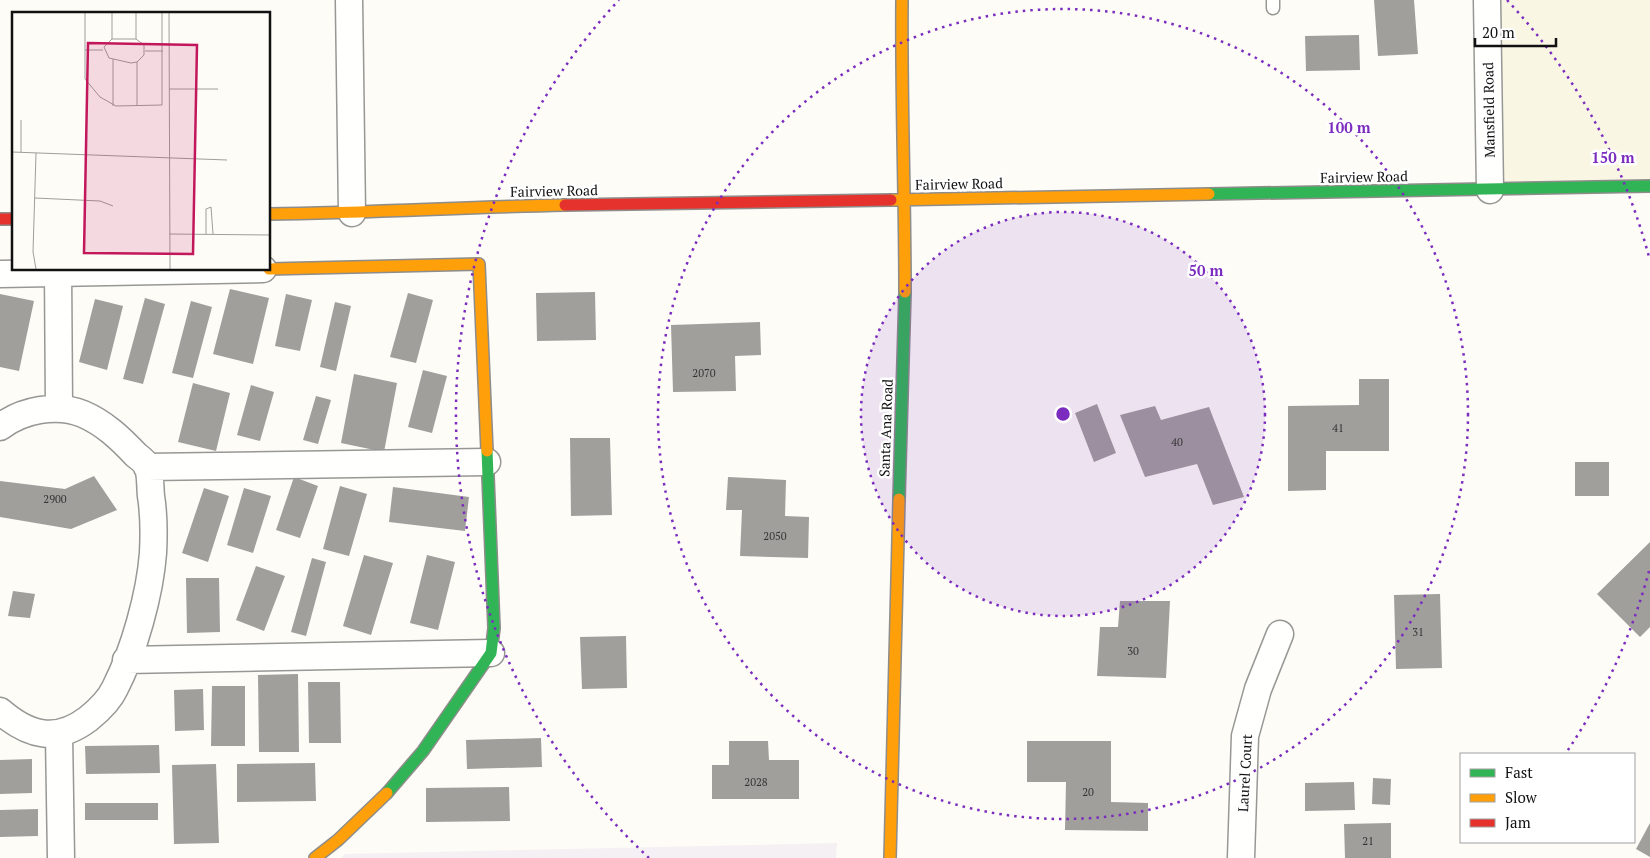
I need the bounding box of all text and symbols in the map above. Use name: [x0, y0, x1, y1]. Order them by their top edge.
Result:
inset map: [12, 12, 270, 270]
scale bar: [1475, 15, 1556, 47]
text: 20 m: [1482, 22, 1515, 42]
street label: Mansfield Road: [1478, 62, 1499, 158]
text: 100 m: [1327, 117, 1371, 137]
text: 150 m: [1591, 147, 1635, 167]
street label: Fairview Road: [1320, 166, 1408, 187]
street label: Fairview Road: [915, 173, 1003, 194]
street label: Fairview Road: [510, 180, 598, 201]
text: 50 m: [1189, 260, 1224, 280]
house number: 2070: [692, 366, 716, 380]
street label: Santa Ana Road: [874, 379, 897, 477]
centre of rings: [1054, 405, 1072, 423]
house number: 41: [1332, 421, 1344, 435]
house number: 40: [1171, 435, 1183, 449]
house number: 2900: [43, 492, 67, 506]
house number: 2050: [763, 529, 787, 543]
house number: 31: [1412, 625, 1424, 639]
house number: 30: [1127, 644, 1139, 658]
street label: Laurel Court: [1233, 733, 1256, 812]
legend: [1460, 753, 1635, 843]
text: Fast: [1505, 762, 1533, 782]
house number: 2028: [744, 775, 768, 789]
house number: 20: [1082, 785, 1094, 799]
text: Slow: [1505, 787, 1538, 807]
text: Jam: [1505, 812, 1531, 832]
house number: 21: [1362, 834, 1374, 848]

